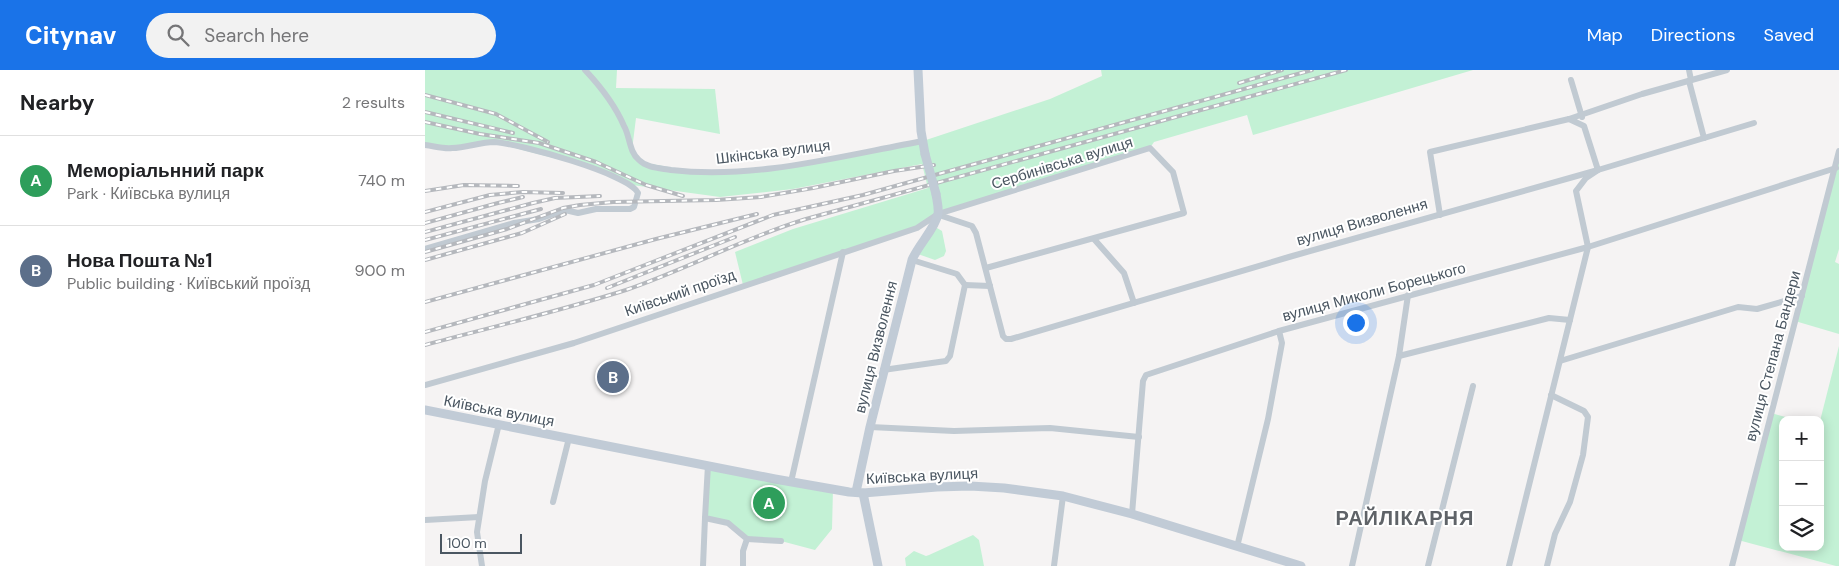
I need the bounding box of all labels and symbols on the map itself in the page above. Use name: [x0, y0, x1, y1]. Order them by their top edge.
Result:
street label: Сербинівська вулиця: [989, 132, 1135, 194]
street label: Шкінська вулиця: [715, 135, 831, 169]
street label: вулиця Визволення: [1294, 194, 1430, 250]
street label: вулиця Миколи Борецького: [1280, 258, 1468, 326]
street label: Київський проїзд: [622, 265, 738, 321]
street label: вулиця Степана Бандери: [1741, 268, 1805, 444]
street label: вулиця Визволення: [850, 279, 902, 415]
your location: [1343, 310, 1369, 336]
pin: B: [597, 358, 629, 396]
street label: Київська вулиця: [442, 390, 556, 432]
street label: Київська вулиця: [865, 463, 979, 489]
pin: A: [753, 484, 785, 522]
district label: РАЙЛІКАРНЯ: [1336, 505, 1474, 531]
scale bar: [440, 531, 523, 554]

